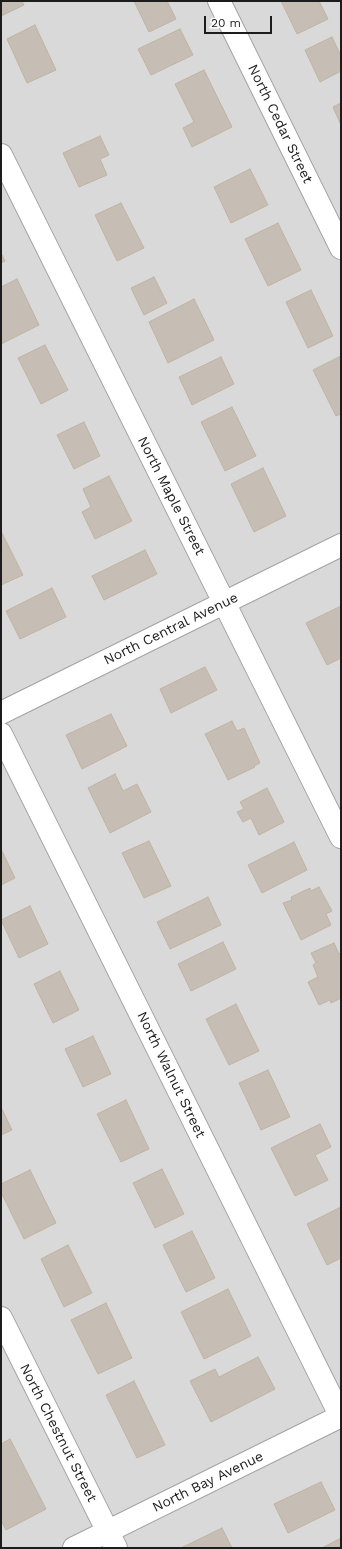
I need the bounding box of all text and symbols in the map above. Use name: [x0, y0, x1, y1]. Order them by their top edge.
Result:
scale bar: [206, 8, 274, 34]
text: 20 m: [211, 16, 241, 30]
street label: North Cedar Street: [244, 62, 316, 186]
street label: North Maple Street: [134, 434, 208, 558]
street label: North Central Avenue: [101, 589, 241, 669]
street label: North Walnut Street: [133, 1009, 209, 1141]
street label: North Chestnut Street: [16, 1361, 100, 1505]
street label: North Bay Avenue: [150, 1448, 266, 1516]

